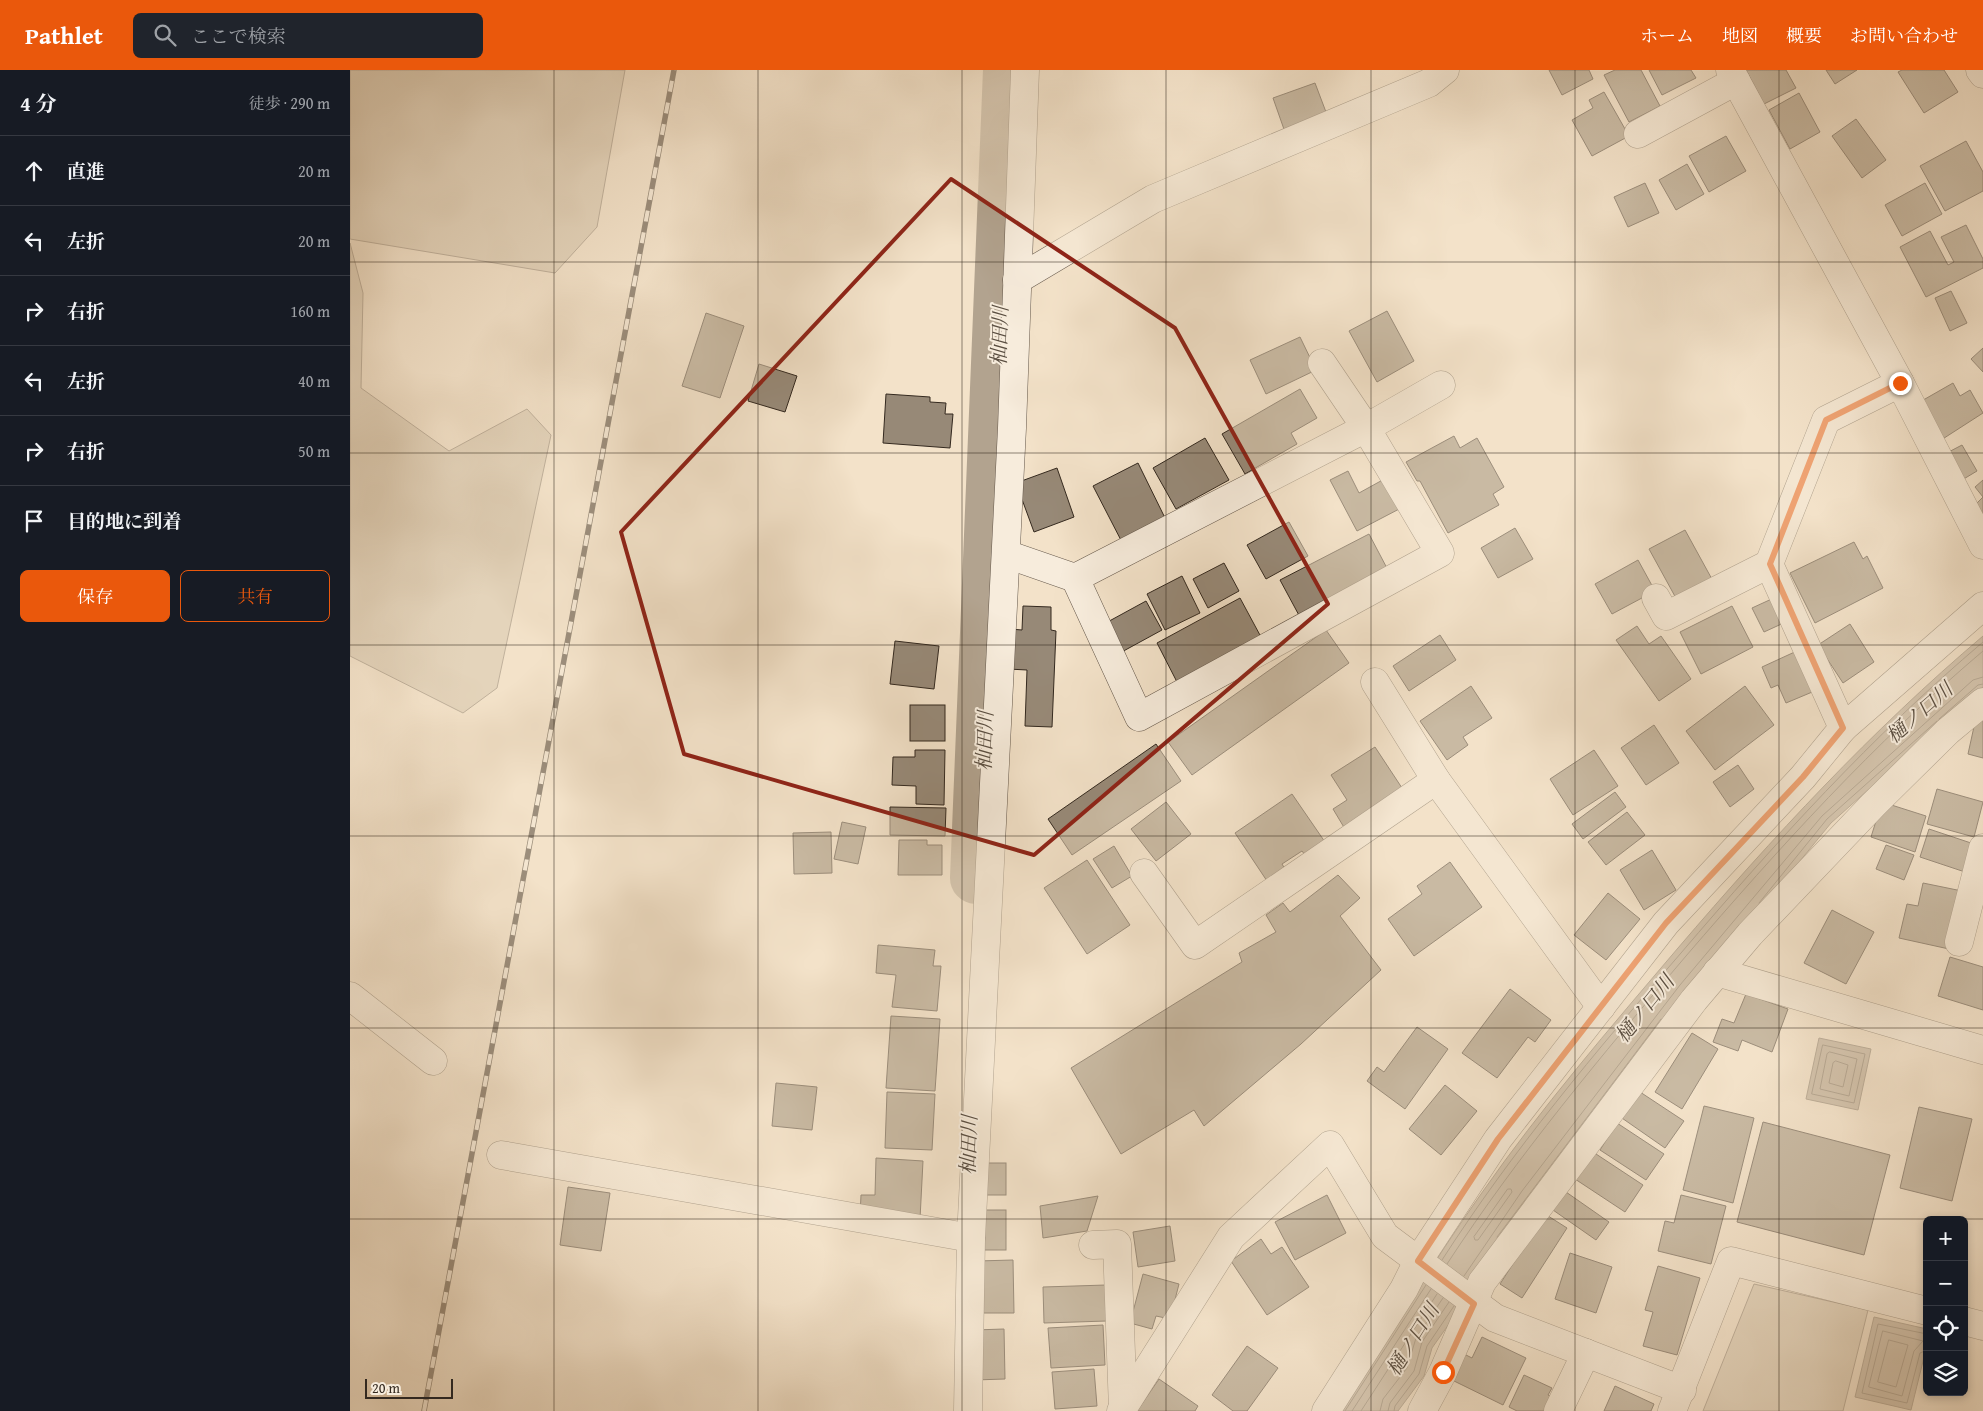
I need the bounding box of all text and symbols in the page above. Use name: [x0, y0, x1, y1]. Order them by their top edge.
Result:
search box: [133, 13, 483, 58]
text: Pathlet: [25, 18, 103, 53]
icon: search: [151, 21, 179, 49]
text: ここで検索: [191, 22, 286, 50]
text: ホーム: [1640, 22, 1694, 49]
text: 地図: [1722, 22, 1758, 49]
text: 概要: [1786, 22, 1822, 49]
text: お問い合わせ: [1850, 22, 1958, 49]
text: 4 分: [20, 88, 57, 119]
text: 徒歩 · 290 m: [249, 91, 330, 115]
icon: ahead: [20, 157, 48, 185]
text: 直進: [67, 157, 105, 185]
text: 20 m: [298, 159, 330, 183]
icon: left: [20, 227, 48, 255]
text: 左折: [67, 227, 105, 255]
text: 20 m: [298, 229, 330, 253]
icon: right: [20, 297, 48, 325]
text: 右折: [67, 297, 105, 325]
text: 160 m: [290, 299, 330, 323]
water label: 杣田川: [983, 304, 1015, 366]
icon: left: [20, 367, 48, 395]
text: 左折: [67, 367, 105, 395]
text: 40 m: [298, 369, 330, 393]
route end: [1889, 372, 1912, 395]
icon: right: [20, 437, 48, 465]
text: 右折: [67, 437, 105, 465]
text: 50 m: [298, 439, 330, 463]
icon: arrive: [20, 507, 48, 535]
text: 目的地に到着: [67, 507, 181, 535]
button: 保存: [20, 570, 170, 622]
button: 共有: [180, 570, 330, 622]
water label: 樋ノ口川: [1879, 674, 1960, 749]
water label: 杣田川: [968, 709, 1000, 771]
water label: 樋ノ口川: [1608, 966, 1682, 1048]
water label: 杣田川: [952, 1113, 984, 1175]
map controls: [1923, 1216, 1968, 1396]
button: +: [1923, 1216, 1968, 1261]
button: −: [1923, 1261, 1968, 1306]
water label: 樋ノ口川: [1379, 1296, 1447, 1381]
button: locate: [1923, 1306, 1968, 1351]
button: layers: [1923, 1351, 1968, 1396]
route start: [1432, 1361, 1455, 1384]
scale bar: [365, 1376, 452, 1399]
text: 20 m: [372, 1378, 400, 1398]

